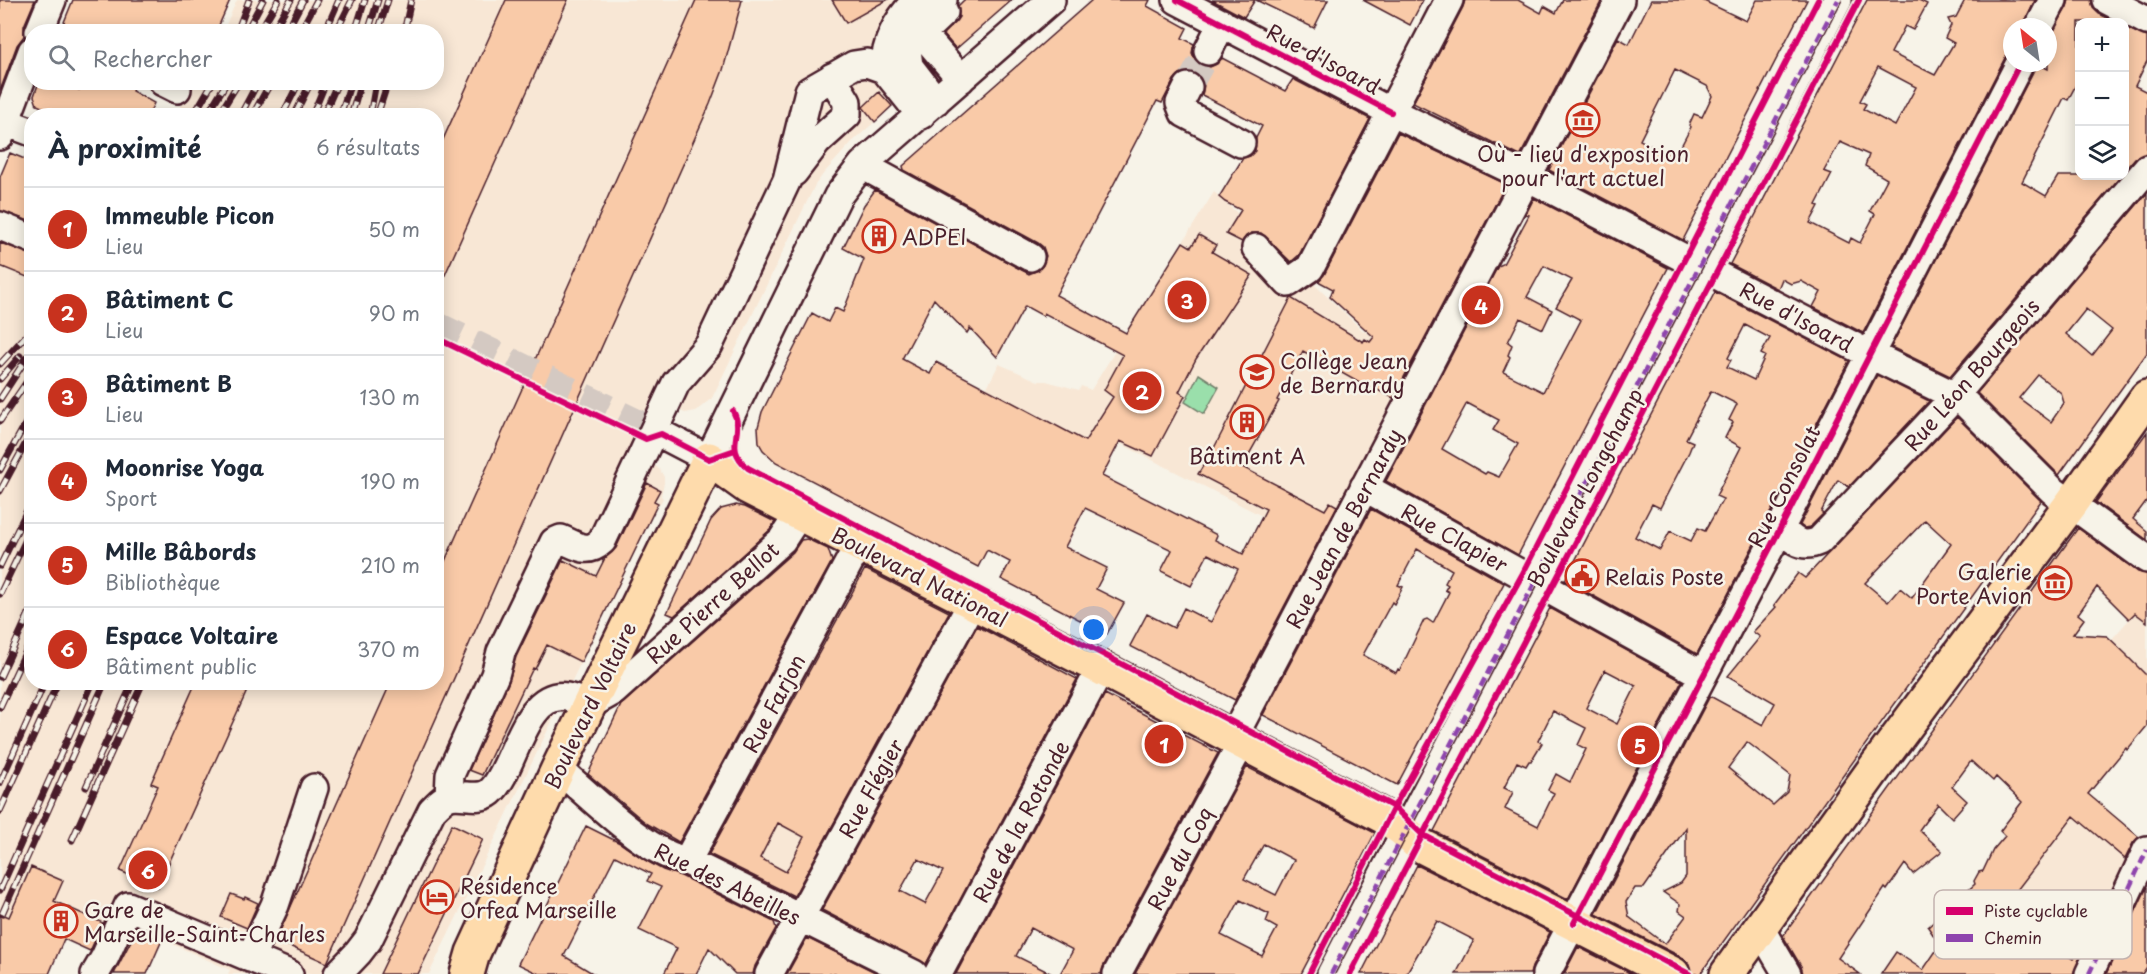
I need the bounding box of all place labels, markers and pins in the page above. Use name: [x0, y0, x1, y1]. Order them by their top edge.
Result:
museum icon: Où - lieu d'exposition pour l'art actuel: [1565, 102, 1601, 138]
place label: Où - lieu d'exposition pour l'art actuel: [1477, 137, 1689, 193]
building icon: ADPEI: [861, 218, 897, 254]
place label: ADPEI: [902, 220, 967, 252]
pin: 3: [1168, 278, 1206, 322]
pin: 4: [1462, 282, 1500, 328]
place label: Collège Jean de Bernardy: [1280, 344, 1408, 400]
school or university icon: Collège Jean de Bernardy: [1239, 354, 1275, 390]
pin: 2: [1122, 368, 1162, 414]
building icon: Bâtiment A: [1229, 404, 1265, 440]
place label: Bâtiment A: [1189, 439, 1305, 471]
place label: Galerie Porte Avion: [1916, 555, 2032, 611]
public building icon: Relais Poste: [1564, 558, 1600, 594]
place label: Relais Poste: [1605, 560, 1724, 592]
museum icon: Galerie Porte Avion: [2037, 565, 2073, 601]
pin: 1: [1144, 722, 1184, 766]
pin: 5: [1620, 722, 1660, 768]
pin: 6: [128, 848, 168, 892]
place label: Résidence Orfea Marseille: [460, 869, 617, 925]
hotel icon: Résidence Orfea Marseille: [419, 879, 455, 915]
place label: Gare de Marseille-Saint-Charles: [84, 893, 325, 949]
building icon: Gare de Marseille-Saint-Charles: [43, 903, 79, 939]

